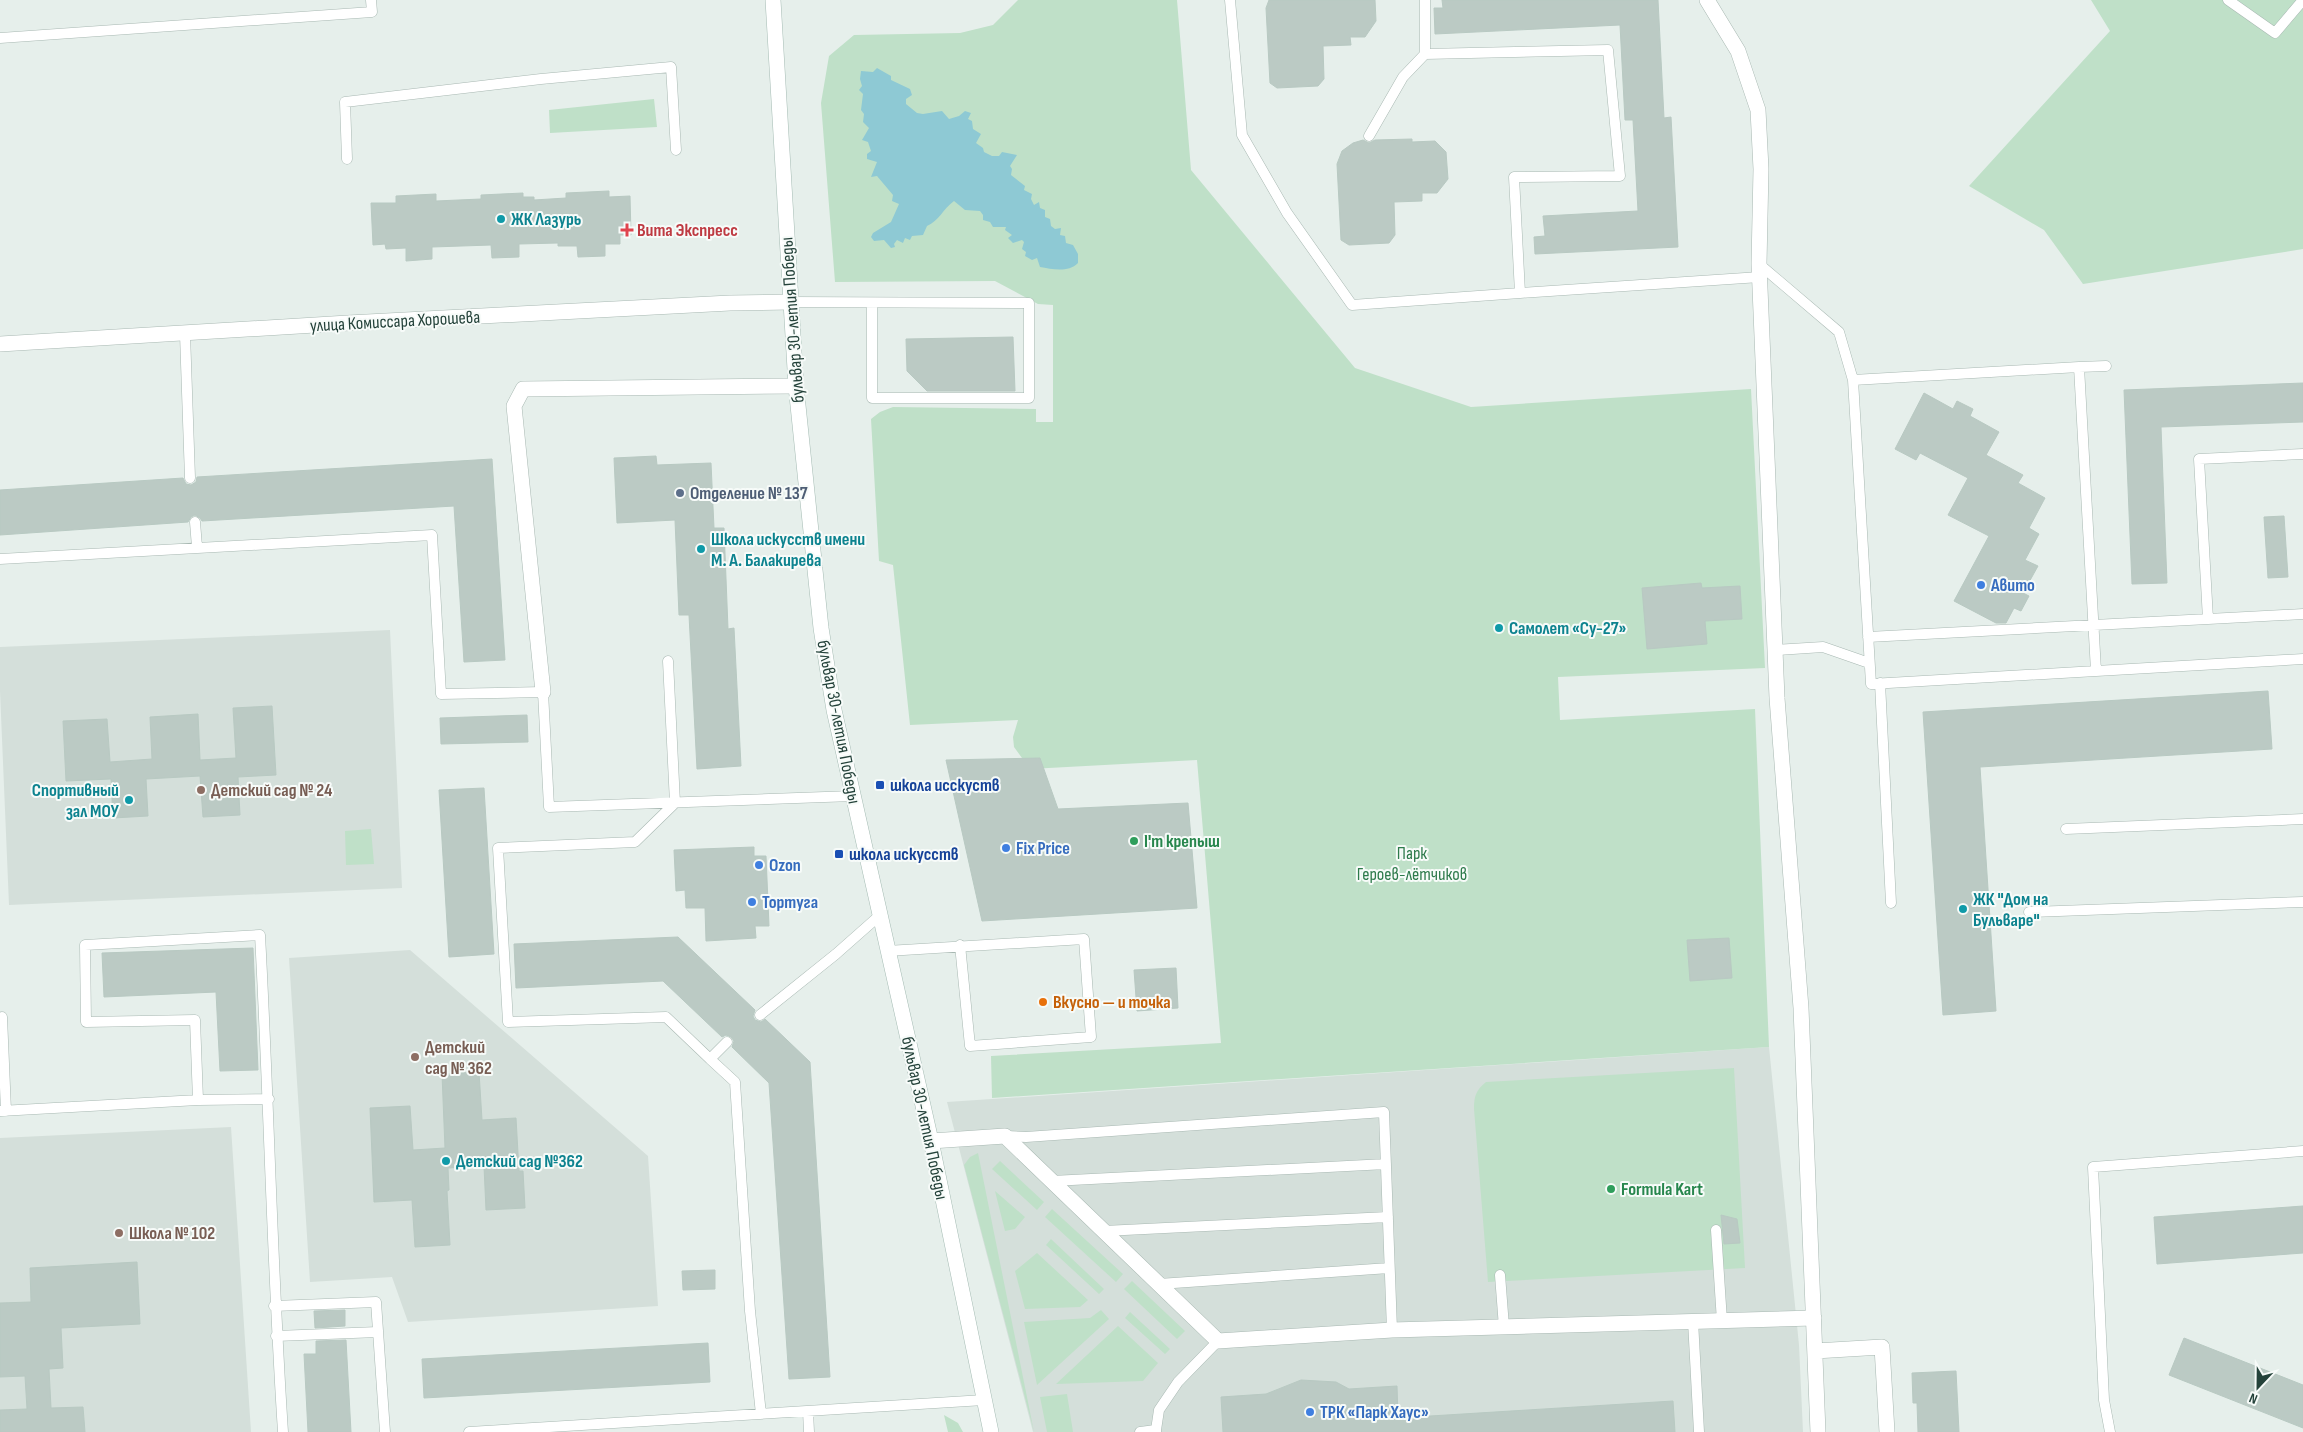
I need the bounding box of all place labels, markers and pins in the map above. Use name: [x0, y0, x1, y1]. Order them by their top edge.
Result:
place label: ЖК Лазурь: [511, 209, 581, 230]
marker: ЖК Лазурь: [495, 213, 507, 225]
place label: Вита Экспресс: [637, 220, 738, 241]
marker: Вита Экспресс: [621, 224, 633, 236]
place label: Отделение № 137: [690, 483, 808, 504]
marker: Отделение № 137: [674, 487, 686, 499]
place label: Школа искусств имени М. А. Балакирева: [711, 529, 865, 571]
marker: Школа искусств имени М. А. Балакирева: [695, 543, 707, 555]
place label: Авито: [1990, 575, 2035, 596]
marker: Авито: [1975, 579, 1987, 591]
place label: Самолет «Су-27»: [1509, 618, 1627, 639]
marker: Самолет «Су-27»: [1493, 622, 1505, 634]
place label: школа исскуств: [890, 775, 1000, 796]
marker: школа исскуств: [874, 779, 886, 791]
place label: Спортивный зал МОУ: [32, 780, 120, 822]
place label: Детский сад № 24: [211, 780, 333, 801]
marker: Детский сад № 24: [195, 784, 207, 796]
marker: Спортивный зал МОУ: [123, 794, 135, 806]
place label: I'm крепыш: [1144, 831, 1220, 852]
marker: I'm крепыш: [1128, 835, 1140, 847]
place label: Fix Price: [1016, 838, 1070, 859]
marker: Fix Price: [1000, 842, 1012, 854]
place label: школа искусств: [849, 844, 959, 865]
marker: школа искусств: [833, 848, 845, 860]
place label: Ozon: [769, 855, 801, 876]
marker: Ozon: [753, 859, 765, 871]
place label: ЖК "Дом на Бульваре": [1973, 889, 2048, 931]
place label: Тортуга: [762, 892, 818, 913]
marker: Тортуга: [746, 896, 758, 908]
marker: ЖК "Дом на Бульваре": [1957, 903, 1969, 915]
place label: Вкусно — и точка: [1053, 992, 1171, 1013]
marker: Вкусно — и точка: [1037, 996, 1049, 1008]
place label: Детский сад № 362: [425, 1037, 492, 1079]
marker: Детский сад № 362: [409, 1051, 421, 1063]
place label: Детский сад №362: [456, 1151, 583, 1172]
marker: Детский сад №362: [440, 1155, 452, 1167]
place label: Formula Kart: [1621, 1179, 1703, 1200]
marker: Formula Kart: [1605, 1183, 1617, 1195]
place label: Школа № 102: [129, 1223, 215, 1244]
marker: Школа № 102: [113, 1227, 125, 1239]
place label: ТРК «Парк Хаус»: [1320, 1402, 1429, 1423]
marker: ТРК «Парк Хаус»: [1304, 1406, 1316, 1418]

